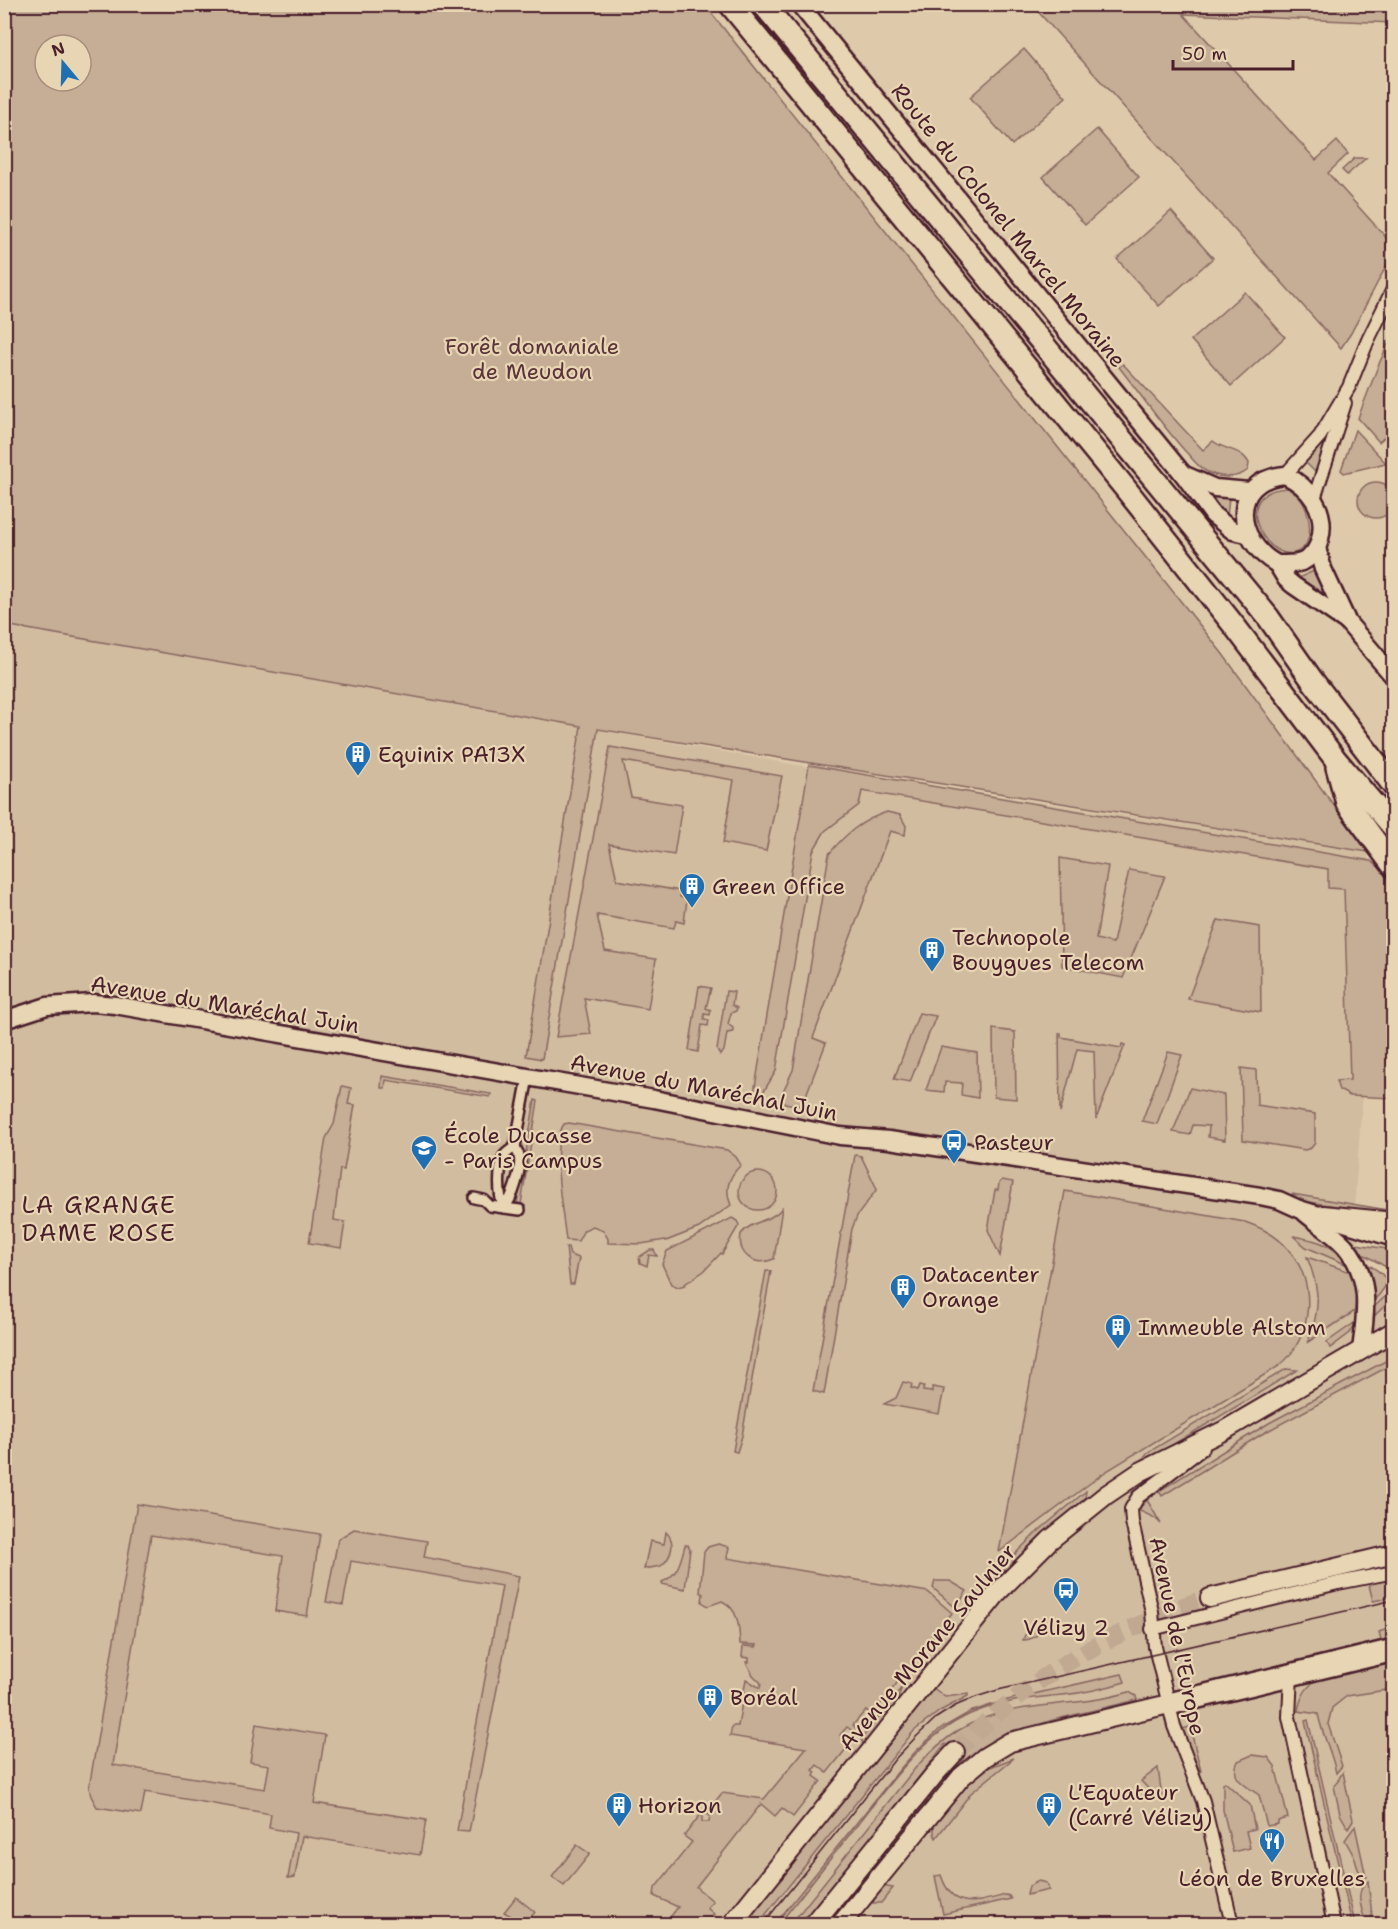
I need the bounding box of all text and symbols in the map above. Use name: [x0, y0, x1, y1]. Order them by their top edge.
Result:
north arrow: [33, 33, 93, 93]
scale bar: [1173, 33, 1293, 71]
text: N: [49, 37, 68, 61]
text: 50 m: [1182, 42, 1227, 66]
street label: Route du Colonel Marcel Moraine: [885, 77, 1133, 374]
park label: Forêt domaniale de Meudon: [445, 332, 619, 386]
building icon: Equinix PA13X: [343, 739, 373, 777]
place label: Equinix PA13X: [378, 740, 525, 769]
building icon: Green Office: [677, 871, 707, 909]
place label: Green Office: [712, 872, 845, 901]
place label: Technopole Bouygues Telecom: [952, 923, 1144, 977]
building icon: Technopole Bouygues Telecom: [917, 935, 947, 973]
street label: Avenue du Maréchal Juin: [89, 969, 361, 1040]
street label: Avenue du Maréchal Juin: [568, 1047, 840, 1128]
place label: École Ducasse - Paris Campus: [444, 1121, 603, 1175]
bus stop icon: Pasteur: [939, 1127, 969, 1165]
place label: Pasteur: [974, 1128, 1054, 1157]
school or university icon: École Ducasse - Paris Campus: [409, 1133, 439, 1171]
district label: LA GRANGE DAME ROSE: [22, 1189, 176, 1249]
place label: Datacenter Orange: [922, 1260, 1040, 1314]
building icon: Datacenter Orange: [888, 1272, 918, 1310]
building icon: Immeuble Alstom: [1103, 1312, 1133, 1350]
place label: Immeuble Alstom: [1138, 1313, 1326, 1342]
street label: Avenue de l'Europe: [1142, 1534, 1213, 1738]
street label: Avenue Morane Saulnier: [832, 1538, 1023, 1757]
bus stop icon: Vélizy 2: [1051, 1575, 1081, 1613]
place label: Vélizy 2: [1023, 1613, 1109, 1642]
building icon: Boréal: [695, 1682, 725, 1720]
place label: Boréal: [730, 1683, 798, 1712]
place label: L'Equateur (Carré Vélizy): [1068, 1778, 1212, 1832]
building icon: Horizon: [604, 1790, 634, 1828]
building icon: L'Equateur (Carré Vélizy): [1034, 1790, 1064, 1828]
place label: Horizon: [638, 1791, 722, 1820]
restaurant icon: Léon de Bruxelles: [1257, 1826, 1287, 1864]
place label: Léon de Bruxelles: [1179, 1864, 1365, 1893]

